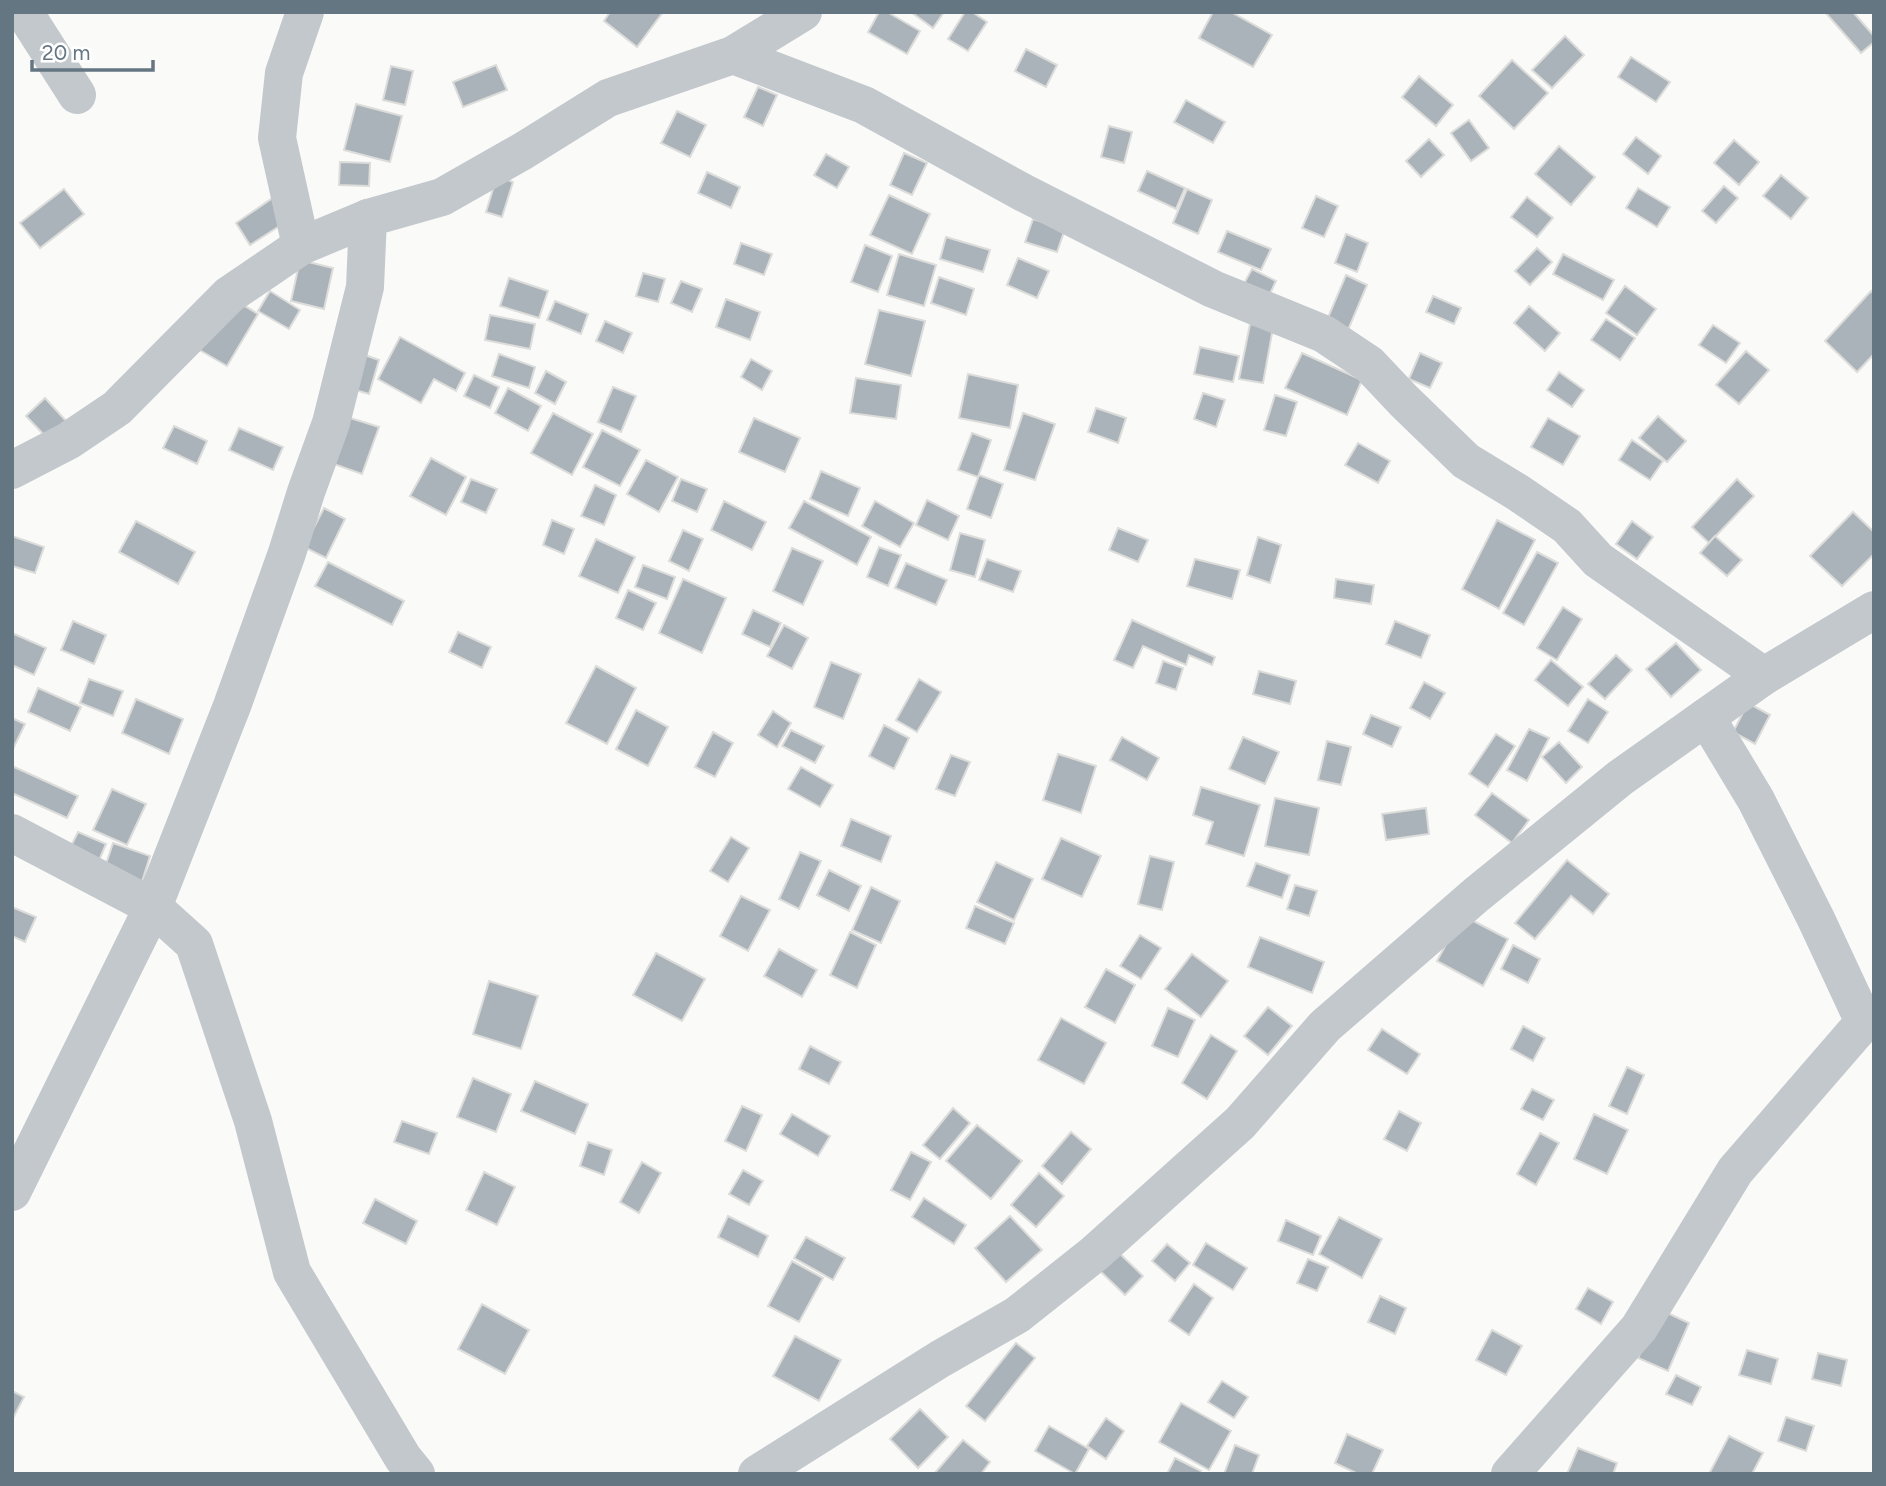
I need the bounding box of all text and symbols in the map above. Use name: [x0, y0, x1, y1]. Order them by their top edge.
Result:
scale bar: [32, 28, 152, 72]
text: 20 m: [42, 40, 90, 65]

